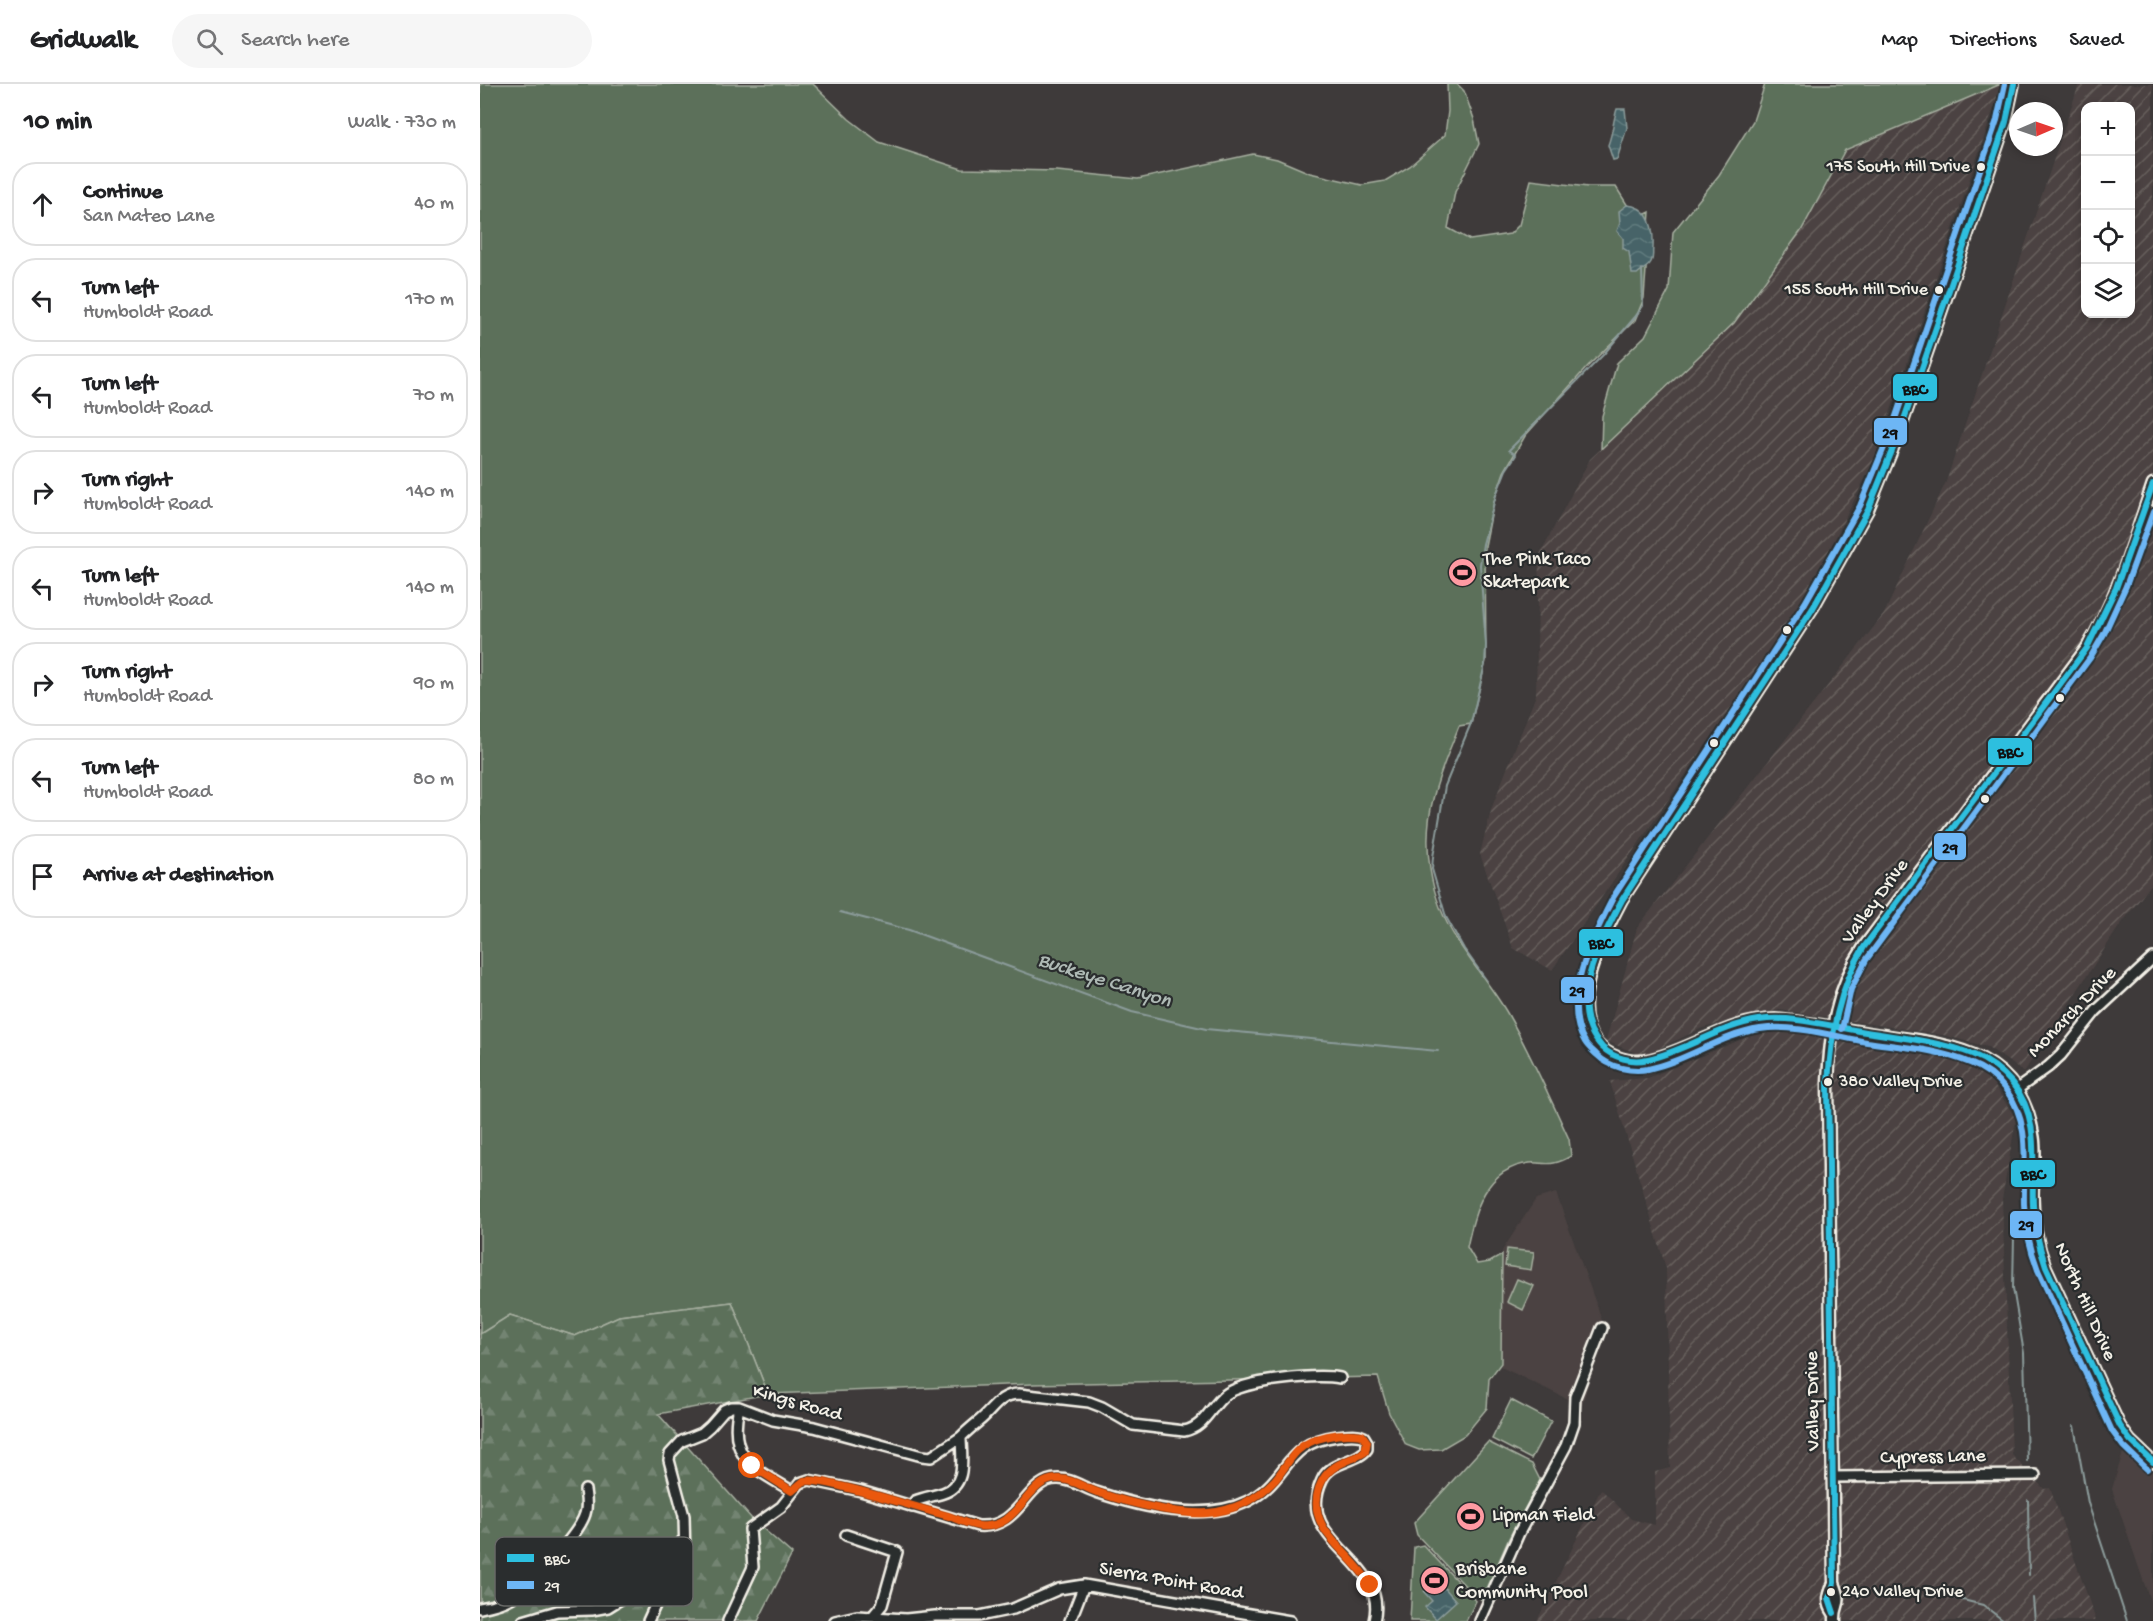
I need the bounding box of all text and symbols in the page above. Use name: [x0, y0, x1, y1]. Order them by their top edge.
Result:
search box: [172, 14, 592, 68]
text: Gridwalk: [30, 25, 136, 58]
icon: search: [193, 25, 226, 58]
text: Search here: [241, 28, 349, 54]
text: Map: [1881, 29, 1918, 54]
text: Directions: [1951, 29, 2036, 54]
text: Saved: [2069, 29, 2123, 54]
north arrow: [2009, 102, 2063, 156]
map controls: [2081, 102, 2135, 318]
button: +: [2081, 102, 2135, 156]
text: 10 min: [24, 108, 92, 139]
text: Walk · 730 m: [348, 112, 456, 135]
button: −: [2081, 156, 2135, 210]
place label: 175 South Hill Drive: [1826, 157, 1971, 178]
marker: 175 South Hill Drive: [1975, 161, 1987, 173]
text: Continue: [83, 180, 163, 206]
icon: ahead: [26, 188, 59, 221]
text: 40 m: [414, 193, 454, 216]
text: San Mateo Lane: [83, 206, 214, 229]
button: locate: [2081, 210, 2135, 264]
button: layers: [2081, 264, 2135, 318]
text: Turn left: [83, 276, 157, 302]
place label: 155 South Hill Drive: [1784, 280, 1929, 301]
icon: left: [26, 284, 59, 317]
marker: 155 South Hill Drive: [1933, 284, 1945, 296]
text: 170 m: [405, 289, 454, 312]
text: Humboldt Road: [83, 302, 212, 325]
text: Turn left: [83, 372, 157, 398]
line badge: BBC: [1892, 373, 1938, 402]
icon: left: [26, 380, 59, 413]
text: BBC: [1901, 382, 1929, 401]
text: 70 m: [413, 385, 454, 408]
text: Humboldt Road: [83, 398, 212, 421]
line badge: 29: [1873, 417, 1908, 446]
text: 29: [1882, 426, 1898, 445]
text: Turn right: [83, 468, 171, 494]
icon: right: [26, 476, 59, 509]
text: 140 m: [406, 481, 454, 504]
text: Humboldt Road: [83, 494, 212, 517]
place label: The Pink Taco Skatepark: [1482, 549, 1591, 595]
sports icon: The Pink Taco Skatepark: [1446, 556, 1478, 588]
text: Turn left: [83, 564, 157, 590]
icon: left: [26, 572, 59, 605]
text: 140 m: [406, 577, 454, 600]
text: Humboldt Road: [83, 590, 212, 613]
unlabelled marker: [1781, 624, 1793, 636]
text: Turn right: [83, 660, 171, 686]
icon: right: [26, 668, 59, 701]
text: 90 m: [414, 673, 454, 696]
text: Humboldt Road: [83, 686, 212, 709]
unlabelled marker: [2054, 692, 2066, 704]
unlabelled marker: [1708, 737, 1720, 749]
line badge: BBC: [1987, 737, 2033, 766]
text: BBC: [1996, 745, 2024, 764]
text: Turn left: [83, 756, 157, 782]
icon: left: [26, 764, 59, 797]
text: 80 m: [413, 769, 454, 792]
text: Humboldt Road: [83, 782, 212, 805]
unlabelled marker: [1979, 793, 1991, 805]
line badge: 29: [1933, 832, 1967, 861]
text: 29: [1942, 841, 1958, 860]
street label: Valley Drive: [1837, 854, 1915, 950]
icon: arrive: [26, 860, 59, 893]
text: Arrive at destination: [83, 863, 273, 889]
line badge: BBC: [1578, 928, 1624, 957]
text: BBC: [1587, 936, 1615, 955]
water label: Buckeye Canyon: [1034, 949, 1175, 1016]
street label: Monarch Drive: [2024, 962, 2123, 1063]
line badge: 29: [1560, 976, 1595, 1004]
text: 29: [1569, 984, 1585, 1003]
place label: 380 Valley Drive: [1838, 1072, 1963, 1093]
marker: 380 Valley Drive: [1822, 1076, 1834, 1088]
line badge: BBC: [2010, 1159, 2056, 1188]
text: BBC: [2019, 1167, 2047, 1186]
line badge: 29: [2009, 1210, 2043, 1239]
text: 29: [2018, 1218, 2034, 1237]
street label: North Hill Drive: [2048, 1239, 2121, 1365]
street label: Valley Drive: [1802, 1350, 1826, 1452]
street label: Kings Road: [750, 1380, 847, 1428]
street label: Cypress Lane: [1880, 1446, 1987, 1470]
route start: [738, 1452, 764, 1478]
sports icon: Lipman Field: [1455, 1500, 1487, 1532]
place label: Lipman Field: [1492, 1505, 1596, 1528]
legend: [495, 1537, 693, 1606]
text: BBC: [543, 1552, 570, 1571]
street label: Sierra Point Road: [1097, 1558, 1247, 1606]
place label: Brisbane Community Pool: [1455, 1559, 1588, 1605]
sports icon: Brisbane Community Pool: [1419, 1565, 1451, 1597]
route end: [1356, 1571, 1382, 1597]
text: 29: [544, 1579, 560, 1598]
place label: 240 Valley Drive: [1842, 1582, 1964, 1603]
marker: 240 Valley Drive: [1825, 1586, 1837, 1598]

